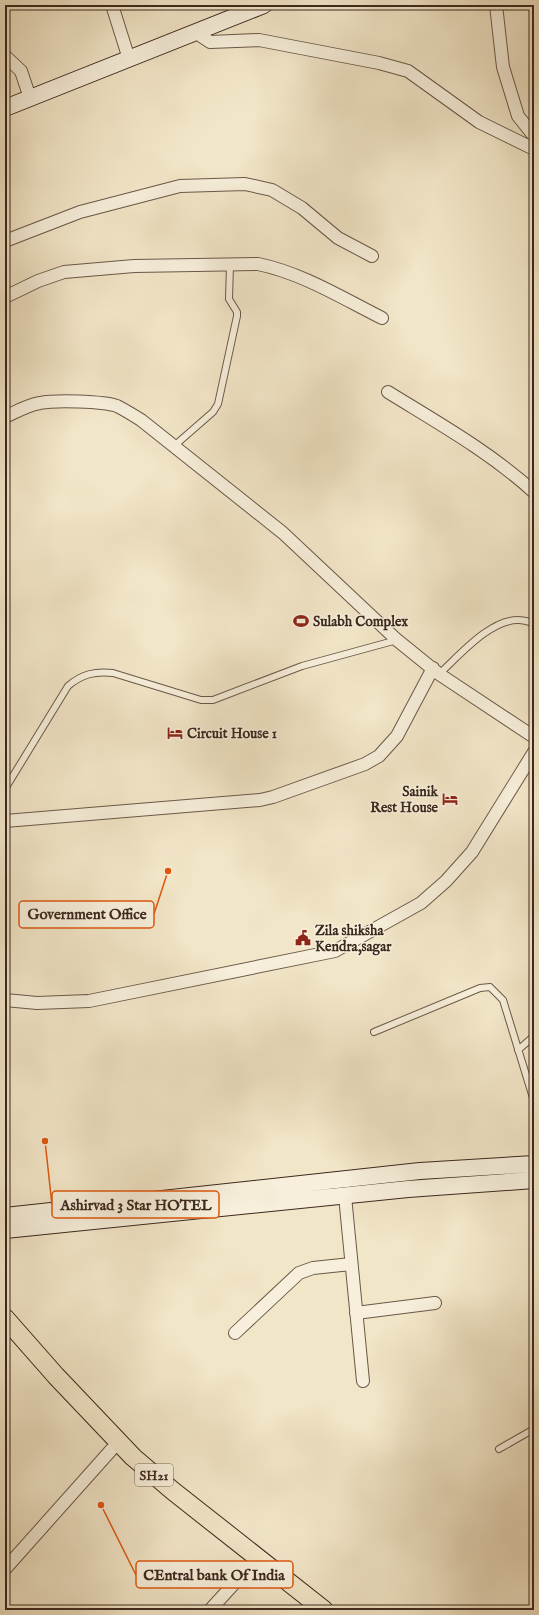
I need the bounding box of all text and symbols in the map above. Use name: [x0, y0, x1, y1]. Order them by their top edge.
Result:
sports icon: Sulabh Complex: [292, 612, 310, 630]
place label: Sulabh Complex: [313, 613, 408, 631]
hotel icon: Circuit House 1: [166, 724, 184, 742]
place label: Circuit House 1: [187, 725, 277, 743]
place label: Sainik Rest House: [370, 783, 439, 817]
hotel icon: Sainik Rest House: [441, 790, 459, 808]
callout: Government Office: [19, 901, 154, 928]
text: Government Office: [27, 905, 147, 924]
place label: Zila shiksha Kendra,sagar: [315, 922, 392, 956]
public building icon: Zila shiksha Kendra,sagar: [294, 929, 312, 947]
callout: Ashirvad 3 Star HOTEL: [52, 1191, 219, 1218]
text: Ashirvad 3 Star HOTEL: [59, 1196, 212, 1215]
road number: SH21: [135, 1464, 173, 1486]
callout: CEntral bank Of India: [136, 1561, 293, 1588]
text: CEntral bank Of India: [143, 1566, 285, 1585]

